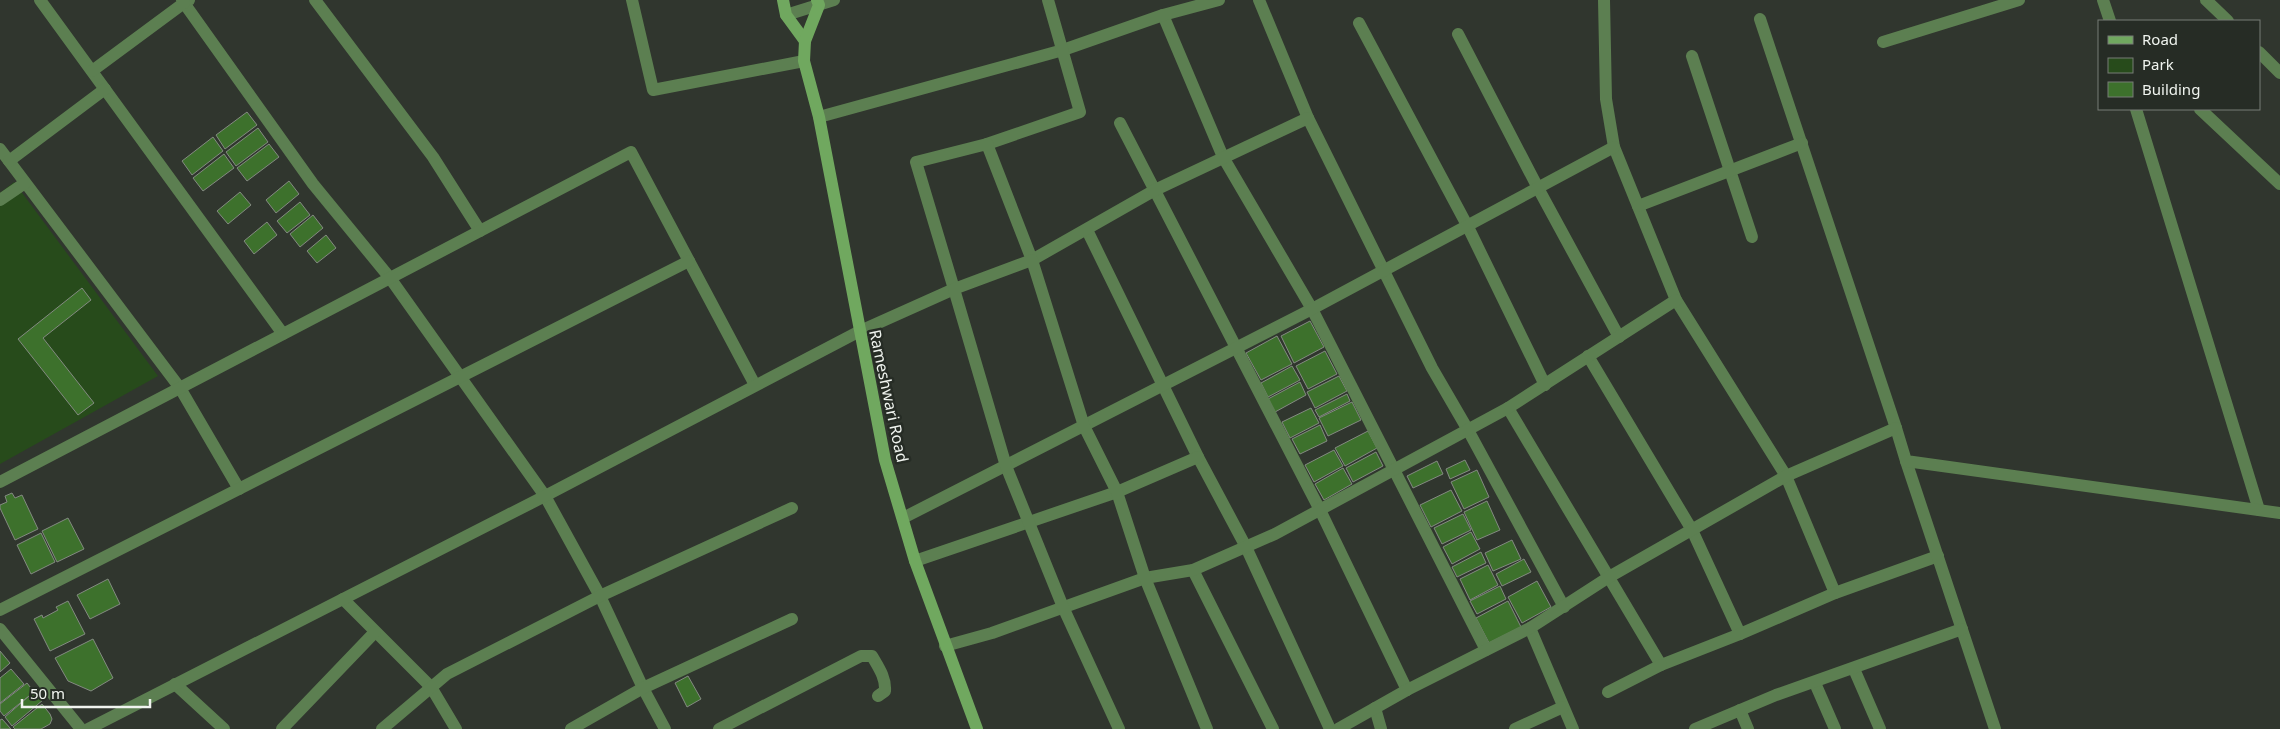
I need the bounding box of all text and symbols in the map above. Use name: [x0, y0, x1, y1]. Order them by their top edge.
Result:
legend: [2098, 20, 2260, 110]
text: Road: [2142, 29, 2178, 49]
text: Park: [2142, 54, 2174, 74]
text: Building: [2142, 79, 2200, 99]
street label: Rameshwari Road: [864, 328, 914, 464]
scale bar: [22, 676, 150, 708]
text: 50 m: [30, 683, 65, 703]

